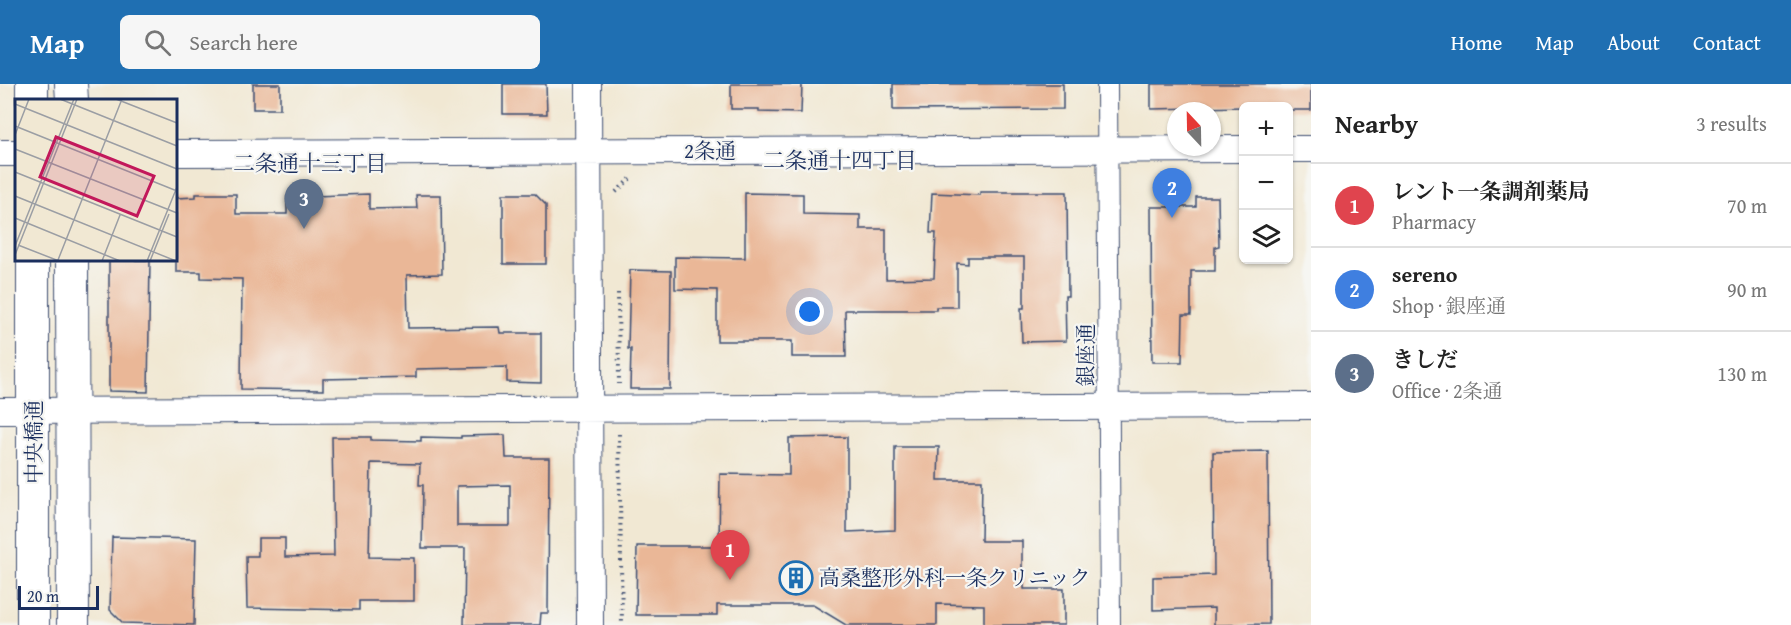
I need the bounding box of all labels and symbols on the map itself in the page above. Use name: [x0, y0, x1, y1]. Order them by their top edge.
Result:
inset map: [15, 99, 177, 261]
north arrow: [1167, 102, 1221, 156]
street label: 2条通: [684, 135, 736, 166]
district label: 二条通十四丁目: [763, 144, 917, 176]
district label: 二条通十三丁目: [233, 147, 387, 179]
pin: 2: [1152, 168, 1192, 218]
pin: 3: [284, 180, 324, 229]
your location: [795, 297, 824, 326]
street label: 銀座通: [1070, 324, 1101, 387]
street label: 中央橋通: [18, 400, 49, 484]
pin: 1: [710, 530, 750, 580]
building icon: 高桑整形外科一条クリニック: [778, 560, 814, 596]
place label: 高桑整形外科一条クリニック: [819, 562, 1091, 593]
scale bar: [18, 583, 99, 610]

